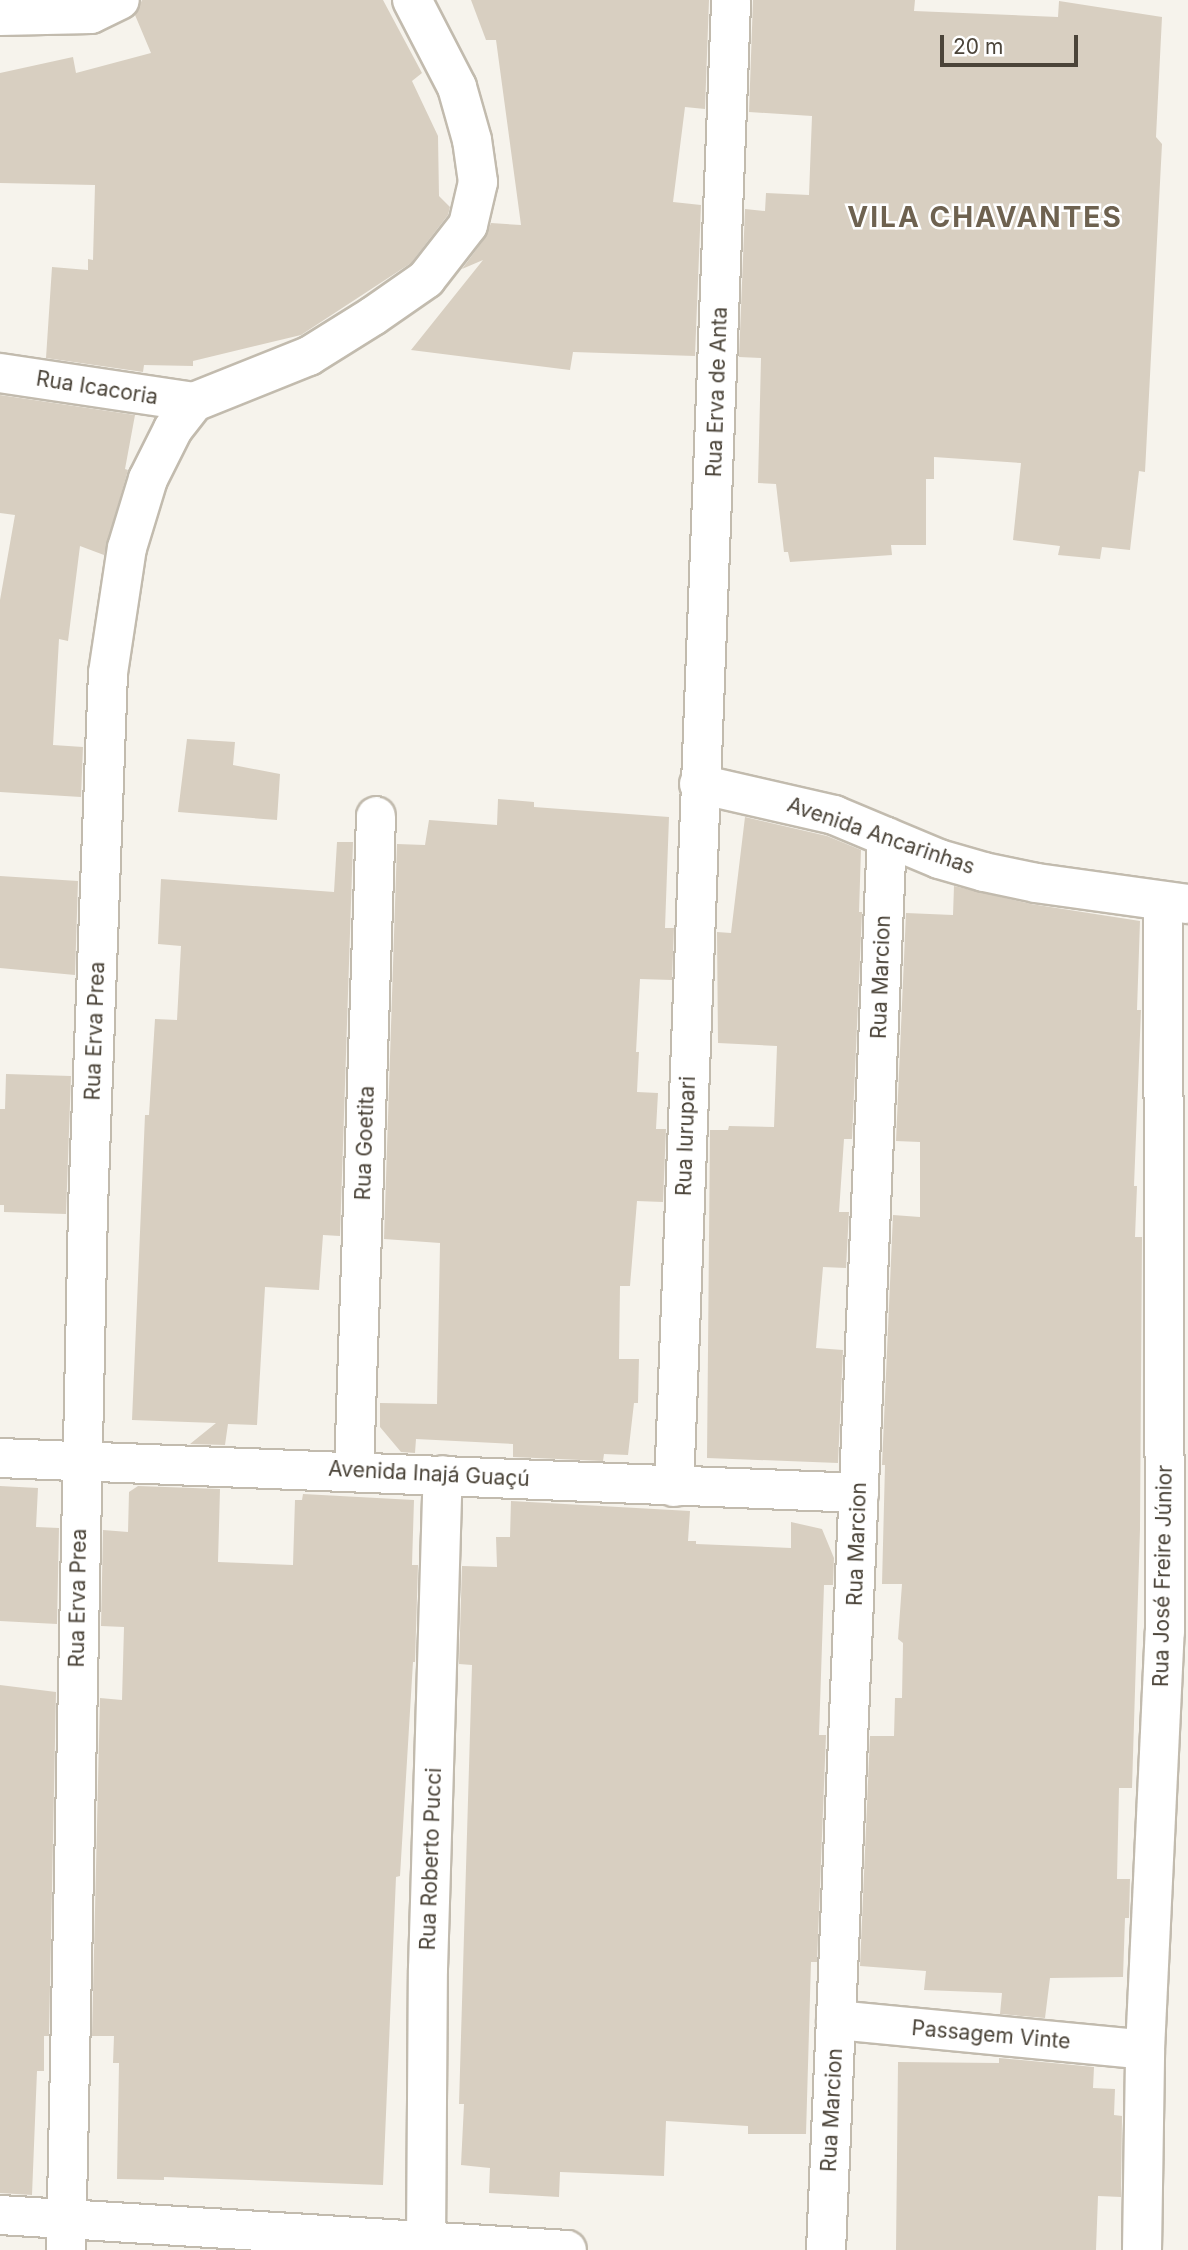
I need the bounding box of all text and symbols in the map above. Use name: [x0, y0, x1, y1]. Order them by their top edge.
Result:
scale bar: [943, 21, 1081, 65]
text: 20 m: [953, 34, 1003, 59]
district label: VILA CHAVANTES: [849, 200, 1121, 234]
street label: Rua Erva de Anta: [701, 306, 733, 478]
street label: Rua Icacoria: [34, 366, 160, 410]
street label: Avenida Ancarinhas: [784, 792, 978, 880]
street label: Rua Marcion: [866, 915, 896, 1039]
street label: Rua Erva Prea: [80, 961, 110, 1101]
street label: Rua Iurupari: [671, 1076, 701, 1196]
street label: Rua Goetita: [350, 1085, 380, 1201]
street label: Avenida Inajá Guaçú: [328, 1456, 530, 1492]
street label: Rua José Freire Júnior: [1148, 1465, 1178, 1687]
street label: Rua Marcion: [842, 1482, 872, 1606]
street label: Rua Erva Prea: [64, 1528, 92, 1668]
street label: Rua Roberto Pucci: [415, 1767, 447, 1951]
street label: Passagem Vinte: [910, 2015, 1072, 2055]
street label: Rua Marcion: [816, 2047, 848, 2173]

